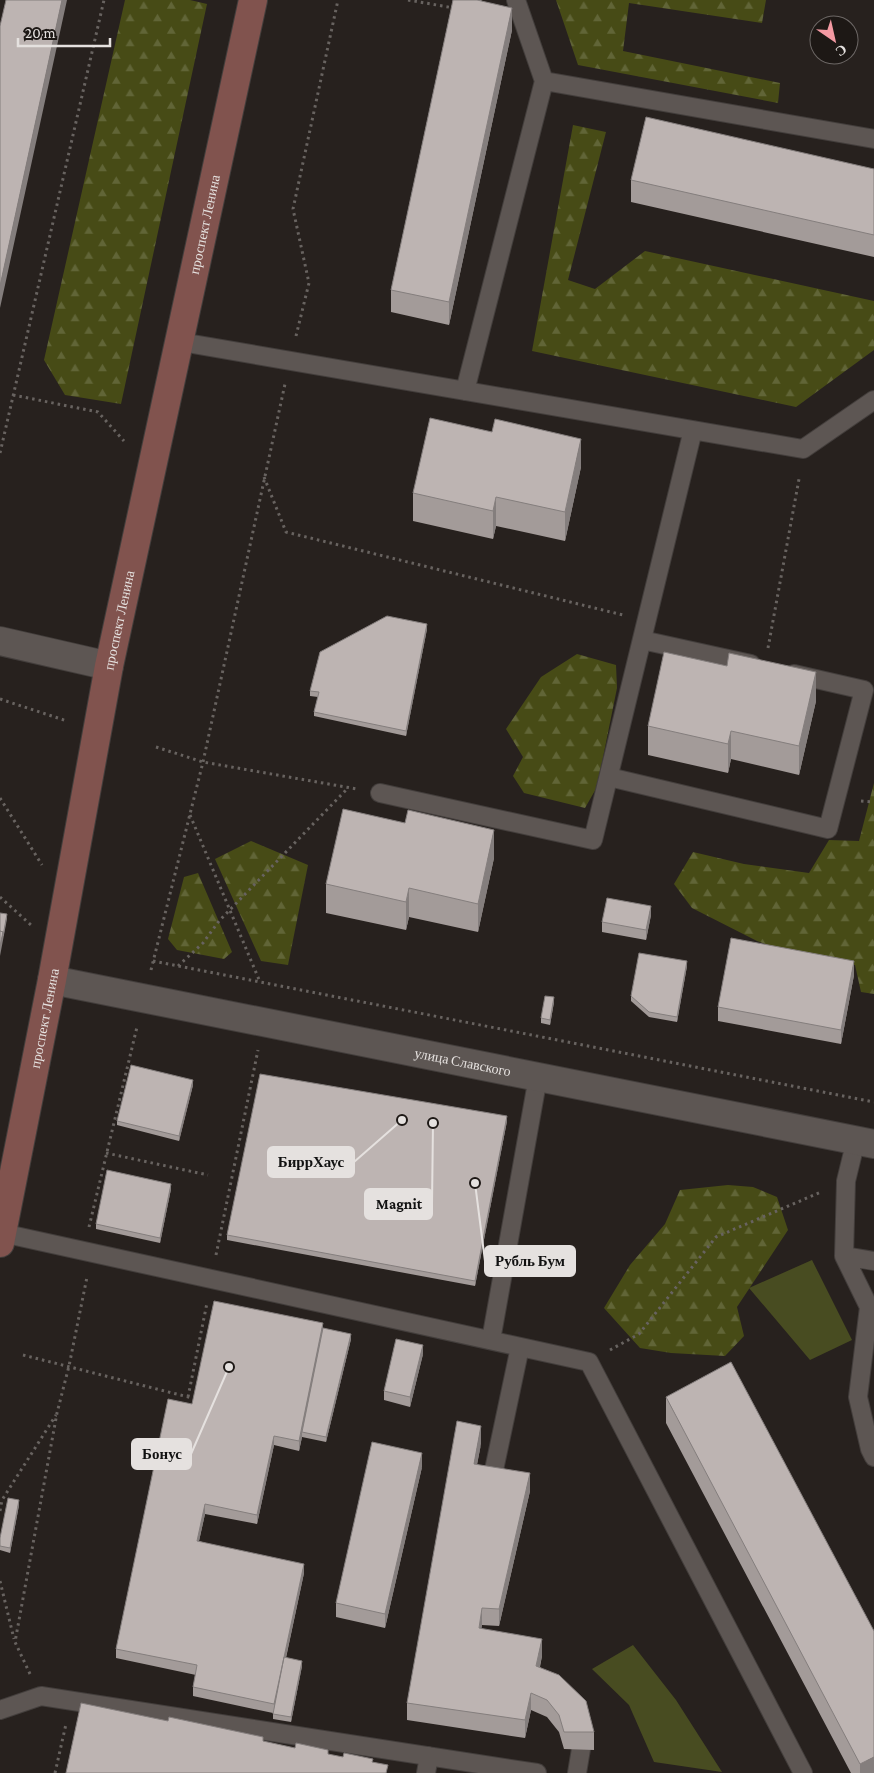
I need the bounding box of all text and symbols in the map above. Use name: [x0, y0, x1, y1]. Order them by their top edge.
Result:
scale bar: [18, 15, 110, 47]
north arrow: [809, 15, 859, 65]
text: 20 m: [25, 25, 56, 41]
text: С: [833, 41, 850, 60]
street label: проспект Ленина: [186, 172, 223, 276]
street label: проспект Ленина: [100, 568, 138, 671]
street label: проспект Ленина: [27, 966, 62, 1070]
street label: улица Славского: [413, 1045, 513, 1079]
callout: БиррХаус: [268, 1147, 354, 1177]
text: БиррХаус: [278, 1154, 345, 1170]
callout: Magnit: [365, 1189, 432, 1219]
text: Magnit: [376, 1196, 423, 1212]
callout: Рубль Бум: [485, 1246, 575, 1276]
text: Рубль Бум: [495, 1253, 565, 1269]
callout: Бонус: [132, 1439, 191, 1469]
text: Бонус: [142, 1446, 182, 1462]

